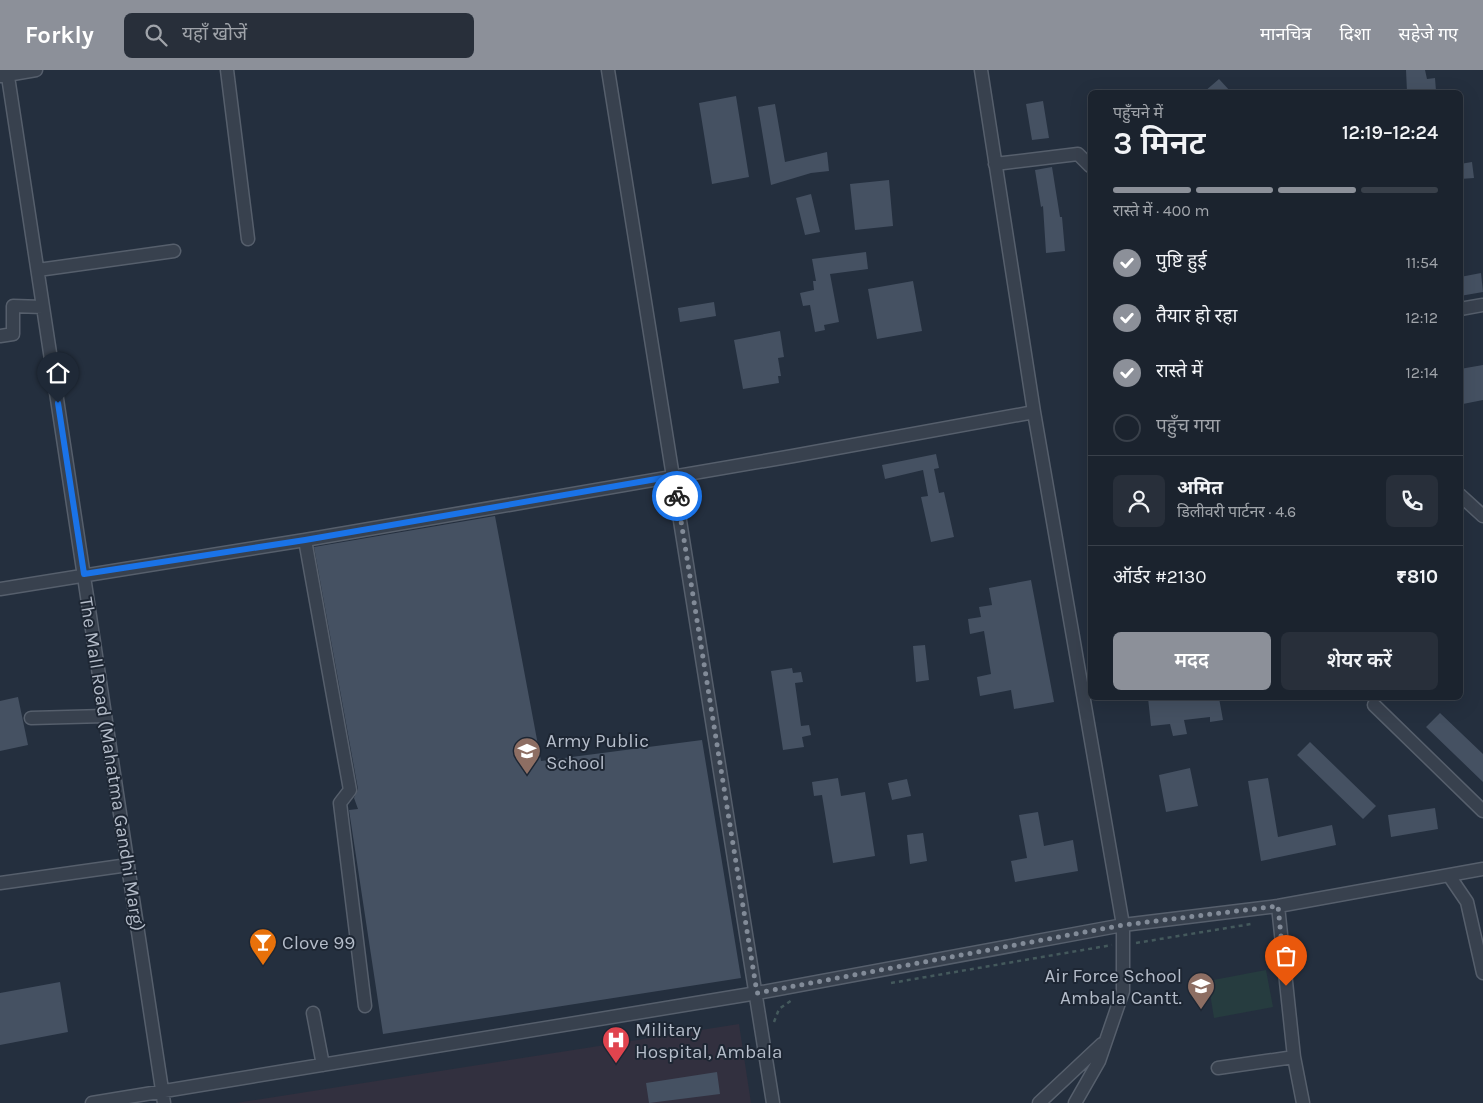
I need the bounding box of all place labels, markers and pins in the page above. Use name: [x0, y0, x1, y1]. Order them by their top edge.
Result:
pin: [37, 352, 79, 403]
place label: Army Public School: [546, 730, 649, 774]
school or university icon: Army Public School: [512, 736, 542, 775]
bar icon: Clove 99: [248, 927, 278, 966]
place label: Clove 99: [282, 932, 355, 954]
pin: [1265, 935, 1307, 986]
place label: Air Force School Ambala Cantt.: [1044, 965, 1182, 1009]
school or university icon: Air Force School Ambala Cantt.: [1186, 971, 1216, 1010]
place label: Military Hospital, Ambala: [635, 1019, 782, 1063]
hospital icon: Military Hospital, Ambala: [601, 1025, 631, 1064]

